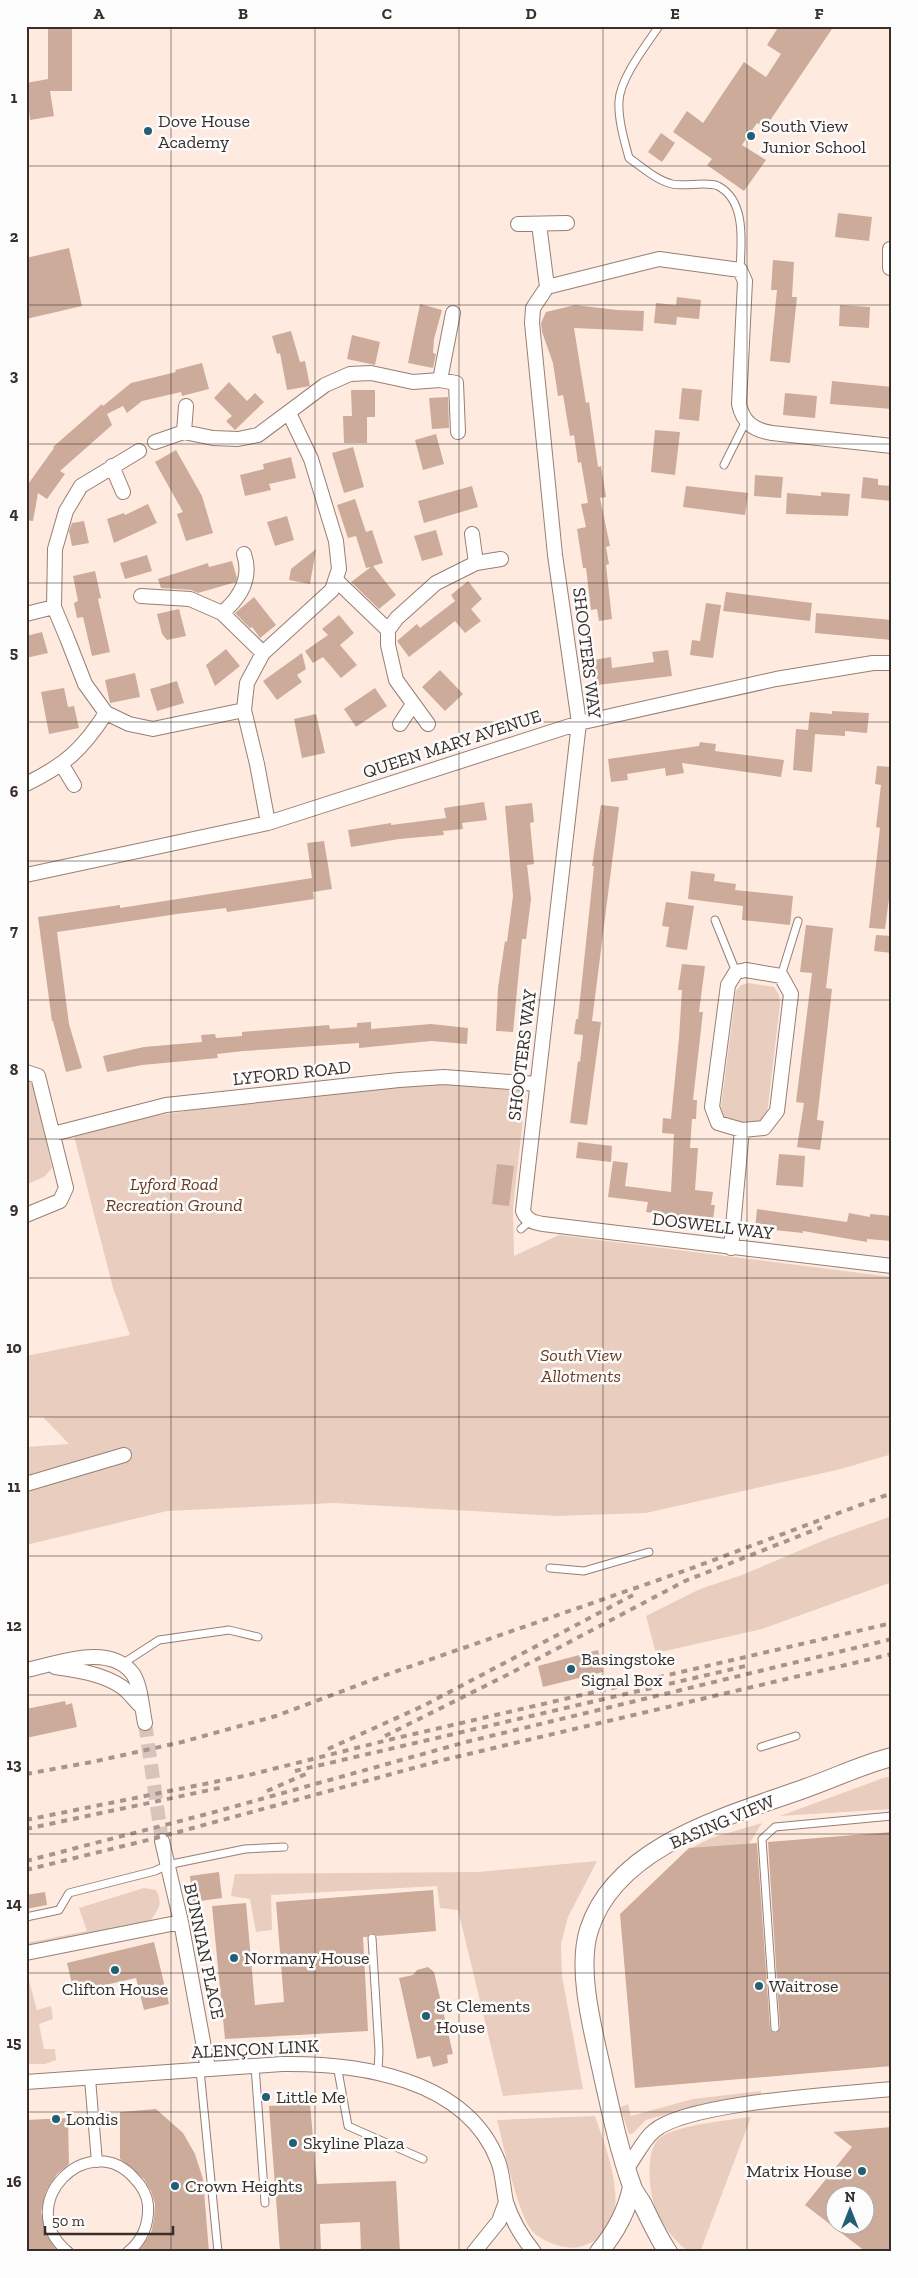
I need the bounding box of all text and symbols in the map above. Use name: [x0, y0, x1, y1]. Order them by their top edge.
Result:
text: A: [94, 4, 105, 23]
text: B: [238, 4, 248, 23]
text: C: [382, 4, 392, 23]
text: D: [525, 4, 537, 23]
text: E: [670, 4, 680, 23]
text: F: [814, 4, 824, 23]
text: 1: [11, 88, 18, 107]
place label: Dove House Academy: [158, 110, 250, 153]
place label: South View Junior School: [761, 115, 866, 158]
marker: Dove House Academy: [142, 125, 154, 137]
marker: South View Junior School: [745, 130, 757, 142]
text: 2: [10, 227, 19, 246]
text: 3: [10, 366, 19, 385]
text: 4: [9, 504, 19, 523]
street label: SHOOTERS WAY: [568, 586, 606, 720]
text: 5: [10, 643, 18, 662]
street label: QUEEN MARY AVENUE: [360, 705, 544, 783]
text: 6: [10, 782, 19, 801]
text: 7: [10, 921, 18, 940]
street label: SHOOTERS WAY: [503, 988, 541, 1122]
street label: LYFORD ROAD: [232, 1056, 352, 1090]
text: 8: [10, 1060, 19, 1079]
park label: Lyford Road Recreation Ground: [106, 1173, 242, 1216]
text: 9: [10, 1199, 19, 1218]
street label: DOSWELL WAY: [651, 1208, 775, 1244]
text: 10: [6, 1338, 22, 1357]
park label: South View Allotments: [540, 1344, 622, 1387]
text: 11: [8, 1477, 21, 1496]
text: 12: [6, 1616, 22, 1635]
place label: Basingstoke Signal Box: [581, 1648, 675, 1691]
marker: Basingstoke Signal Box: [565, 1663, 577, 1675]
text: 13: [7, 1755, 22, 1774]
street label: BASING VIEW: [666, 1790, 778, 1854]
street label: BUNNIAN PLACE: [179, 1881, 229, 2021]
text: 14: [6, 1894, 22, 1913]
place label: Normany House: [244, 1947, 370, 1969]
marker: Normany House: [228, 1952, 240, 1964]
marker: Clifton House: [109, 1964, 121, 1976]
place label: Waitrose: [769, 1975, 839, 1997]
place label: Clifton House: [62, 1978, 168, 2000]
marker: Waitrose: [753, 1980, 765, 1992]
place label: St Clements House: [436, 1995, 530, 2038]
marker: St Clements House: [420, 2010, 432, 2022]
text: 15: [7, 2033, 21, 2052]
street label: ALENÇON LINK: [191, 2035, 320, 2063]
place label: Little Me: [276, 2086, 345, 2108]
marker: Little Me: [260, 2091, 272, 2103]
place label: Londis: [66, 2108, 118, 2130]
marker: Londis: [50, 2113, 62, 2125]
place label: Skyline Plaza: [303, 2132, 405, 2154]
marker: Skyline Plaza: [287, 2137, 299, 2149]
place label: Matrix House: [746, 2160, 852, 2182]
marker: Matrix House: [856, 2165, 868, 2177]
text: 16: [6, 2172, 22, 2191]
place label: Crown Heights: [185, 2175, 303, 2197]
marker: Crown Heights: [169, 2180, 181, 2192]
north arrow: [826, 2186, 876, 2236]
text: N: [845, 2189, 856, 2206]
scale bar: [45, 2203, 172, 2235]
text: 50 m: [52, 2212, 85, 2230]

